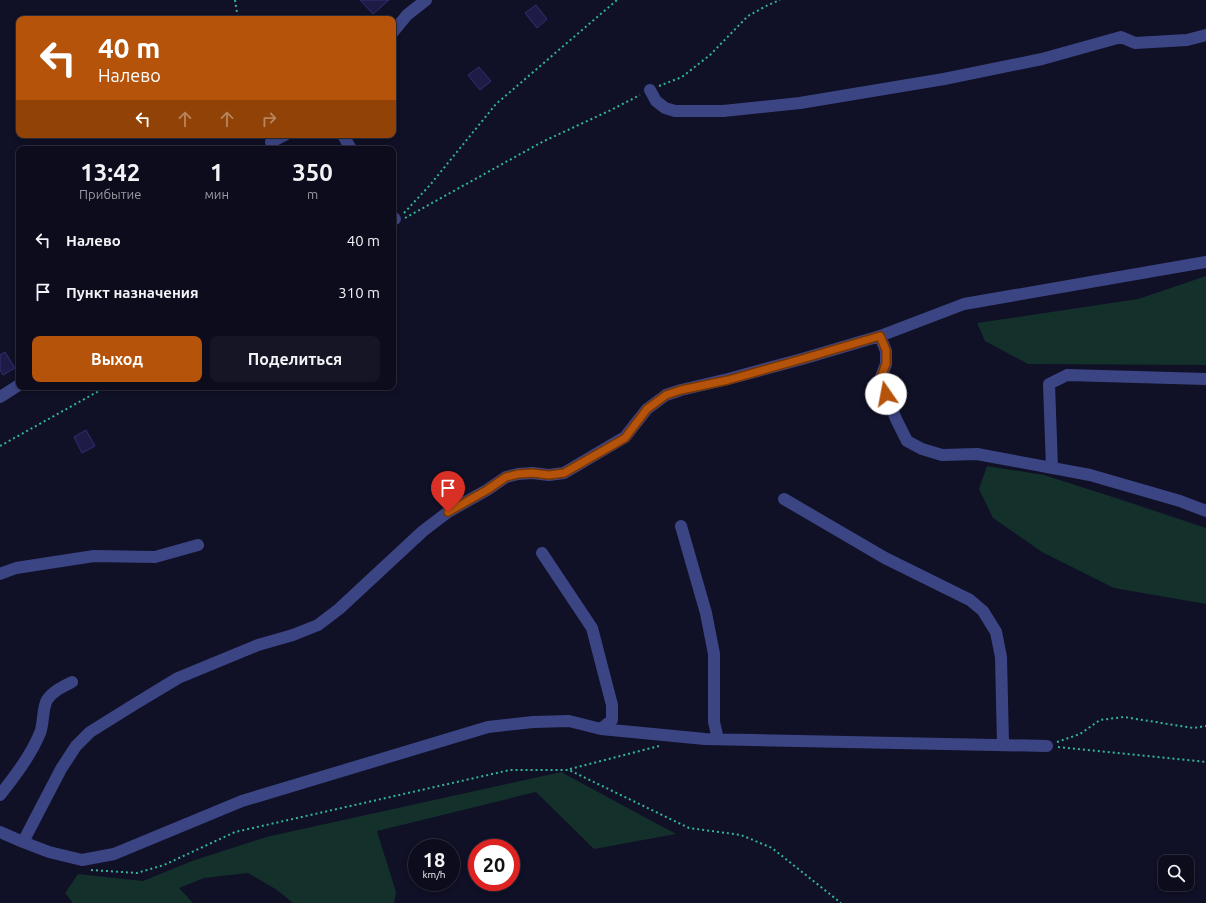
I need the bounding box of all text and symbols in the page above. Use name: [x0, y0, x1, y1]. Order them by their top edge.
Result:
icon: left: [32, 32, 84, 84]
text: 40 m: [98, 32, 160, 63]
text: Налево: [98, 65, 161, 85]
icon: left: [132, 108, 154, 130]
icon: ahead: [174, 108, 196, 130]
icon: ahead: [216, 108, 238, 130]
icon: right: [258, 108, 280, 130]
text: 13:42: [80, 159, 140, 186]
text: 1: [210, 159, 224, 186]
text: 350: [292, 159, 333, 186]
text: Прибытие: [79, 187, 141, 201]
text: мин: [204, 187, 229, 201]
text: m: [307, 187, 318, 201]
icon: left: [32, 229, 54, 251]
text: Налево: [66, 232, 121, 249]
text: 40 m: [347, 232, 380, 249]
icon: arrive: [32, 281, 54, 303]
text: Пункт назначения: [66, 284, 199, 301]
text: 310 m: [338, 284, 380, 301]
button: Выход: [32, 336, 202, 382]
button: Поделиться: [210, 336, 380, 382]
position arrow: [865, 373, 907, 415]
pin: [431, 471, 465, 512]
icon: arrive: [437, 477, 459, 499]
speed limit sign: 20: [468, 839, 520, 891]
text: 18: [423, 848, 445, 871]
map controls: [1158, 855, 1194, 891]
button: search: [1158, 855, 1194, 891]
text: km/h: [422, 869, 446, 880]

